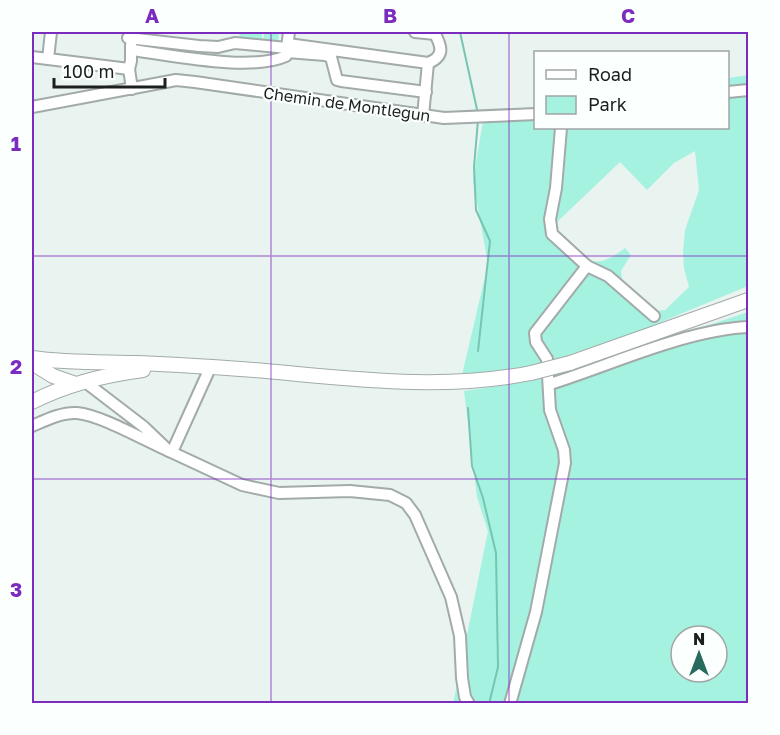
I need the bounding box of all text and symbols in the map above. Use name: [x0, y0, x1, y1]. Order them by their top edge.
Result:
text: A: [145, 3, 159, 27]
text: B: [383, 3, 397, 27]
text: C: [621, 3, 635, 27]
scale bar: [54, 51, 165, 89]
legend: [534, 51, 729, 129]
text: 100 m: [63, 60, 114, 82]
text: Road: [588, 63, 632, 85]
street label: Chemin de Montlegun: [262, 82, 432, 126]
text: Park: [588, 93, 627, 115]
text: 1: [11, 131, 21, 155]
text: 2: [10, 354, 22, 378]
text: 3: [10, 577, 22, 601]
north arrow: [669, 624, 729, 684]
text: N: [693, 629, 705, 649]

